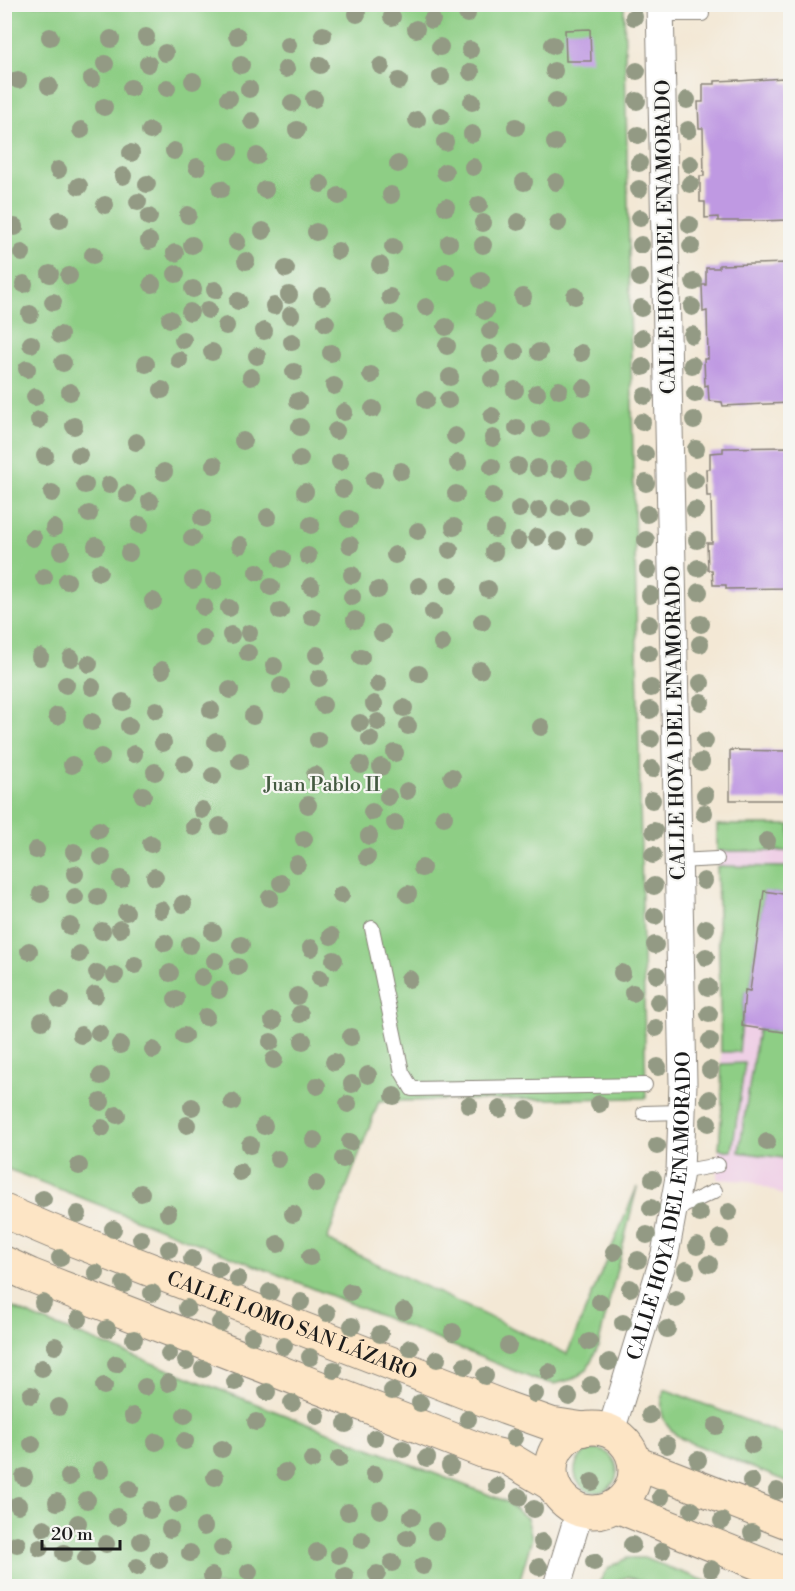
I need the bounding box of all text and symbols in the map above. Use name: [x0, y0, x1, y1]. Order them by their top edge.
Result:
street label: CALLE HOYA DEL ENAMORADO: [651, 80, 682, 394]
street label: CALLE HOYA DEL ENAMORADO: [661, 566, 692, 880]
park label: Juan Pablo II: [263, 773, 381, 798]
street label: CALLE HOYA DEL ENAMORADO: [622, 1051, 697, 1364]
street label: CALLE LOMO SAN LÁZARO: [163, 1266, 420, 1386]
scale bar: [42, 1513, 120, 1551]
text: 20 m: [51, 1523, 93, 1546]

